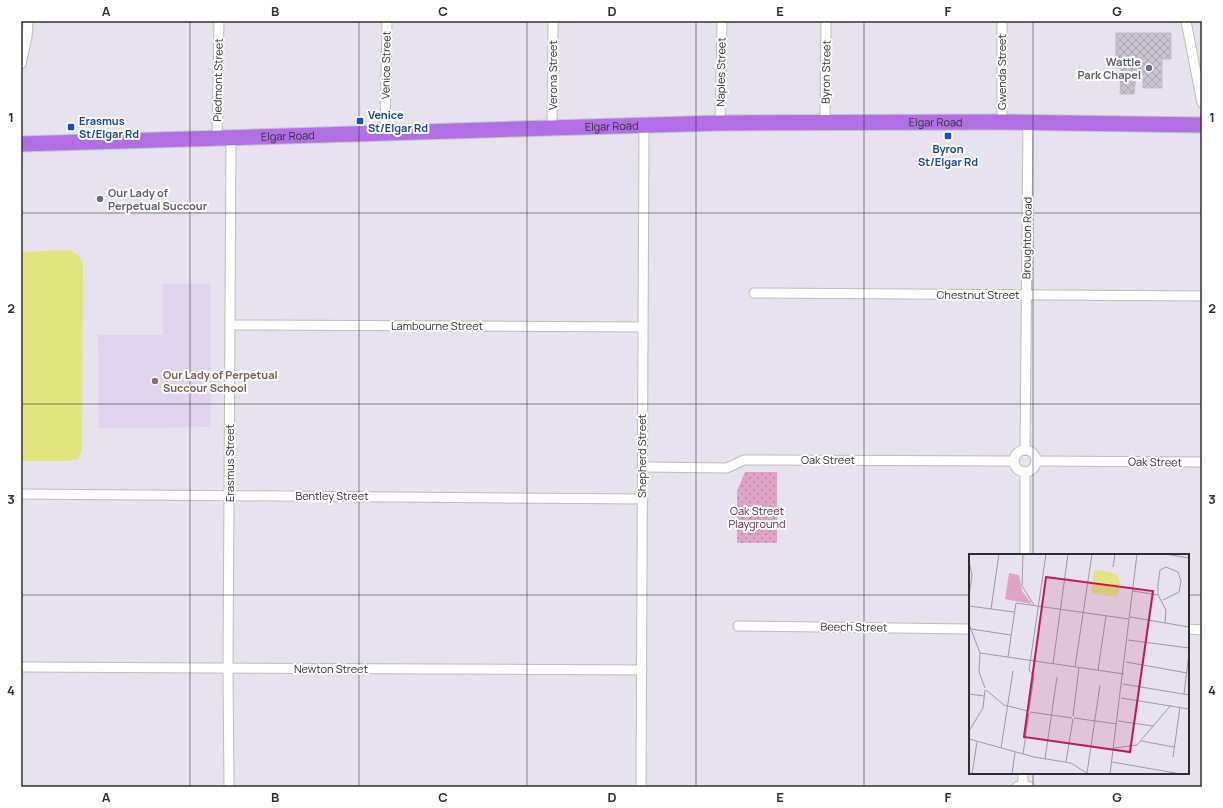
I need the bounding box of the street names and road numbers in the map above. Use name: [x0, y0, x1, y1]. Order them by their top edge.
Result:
street label: Venice Street: [377, 31, 394, 99]
street label: Gwenda Street: [994, 34, 1009, 110]
street label: Naples Street: [712, 37, 729, 107]
street label: Piedmont Street: [209, 38, 226, 122]
street label: Verona Street: [545, 40, 560, 110]
street label: Byron Street: [817, 40, 834, 104]
street label: Elgar Road: [909, 114, 963, 129]
street label: Elgar Road: [585, 117, 639, 134]
street label: Elgar Road: [261, 127, 315, 144]
street label: Broughton Road: [1018, 197, 1035, 279]
street label: Chestnut Street: [937, 287, 1020, 302]
street label: Lambourne Street: [391, 318, 483, 333]
street label: Shepherd Street: [634, 414, 649, 498]
street label: Erasmus Street: [222, 424, 237, 502]
street label: Oak Street: [801, 452, 855, 467]
street label: Oak Street: [1128, 454, 1182, 469]
street label: Bentley Street: [295, 488, 369, 503]
street label: Beech Street: [821, 618, 888, 635]
street label: Newton Street: [294, 661, 368, 676]

